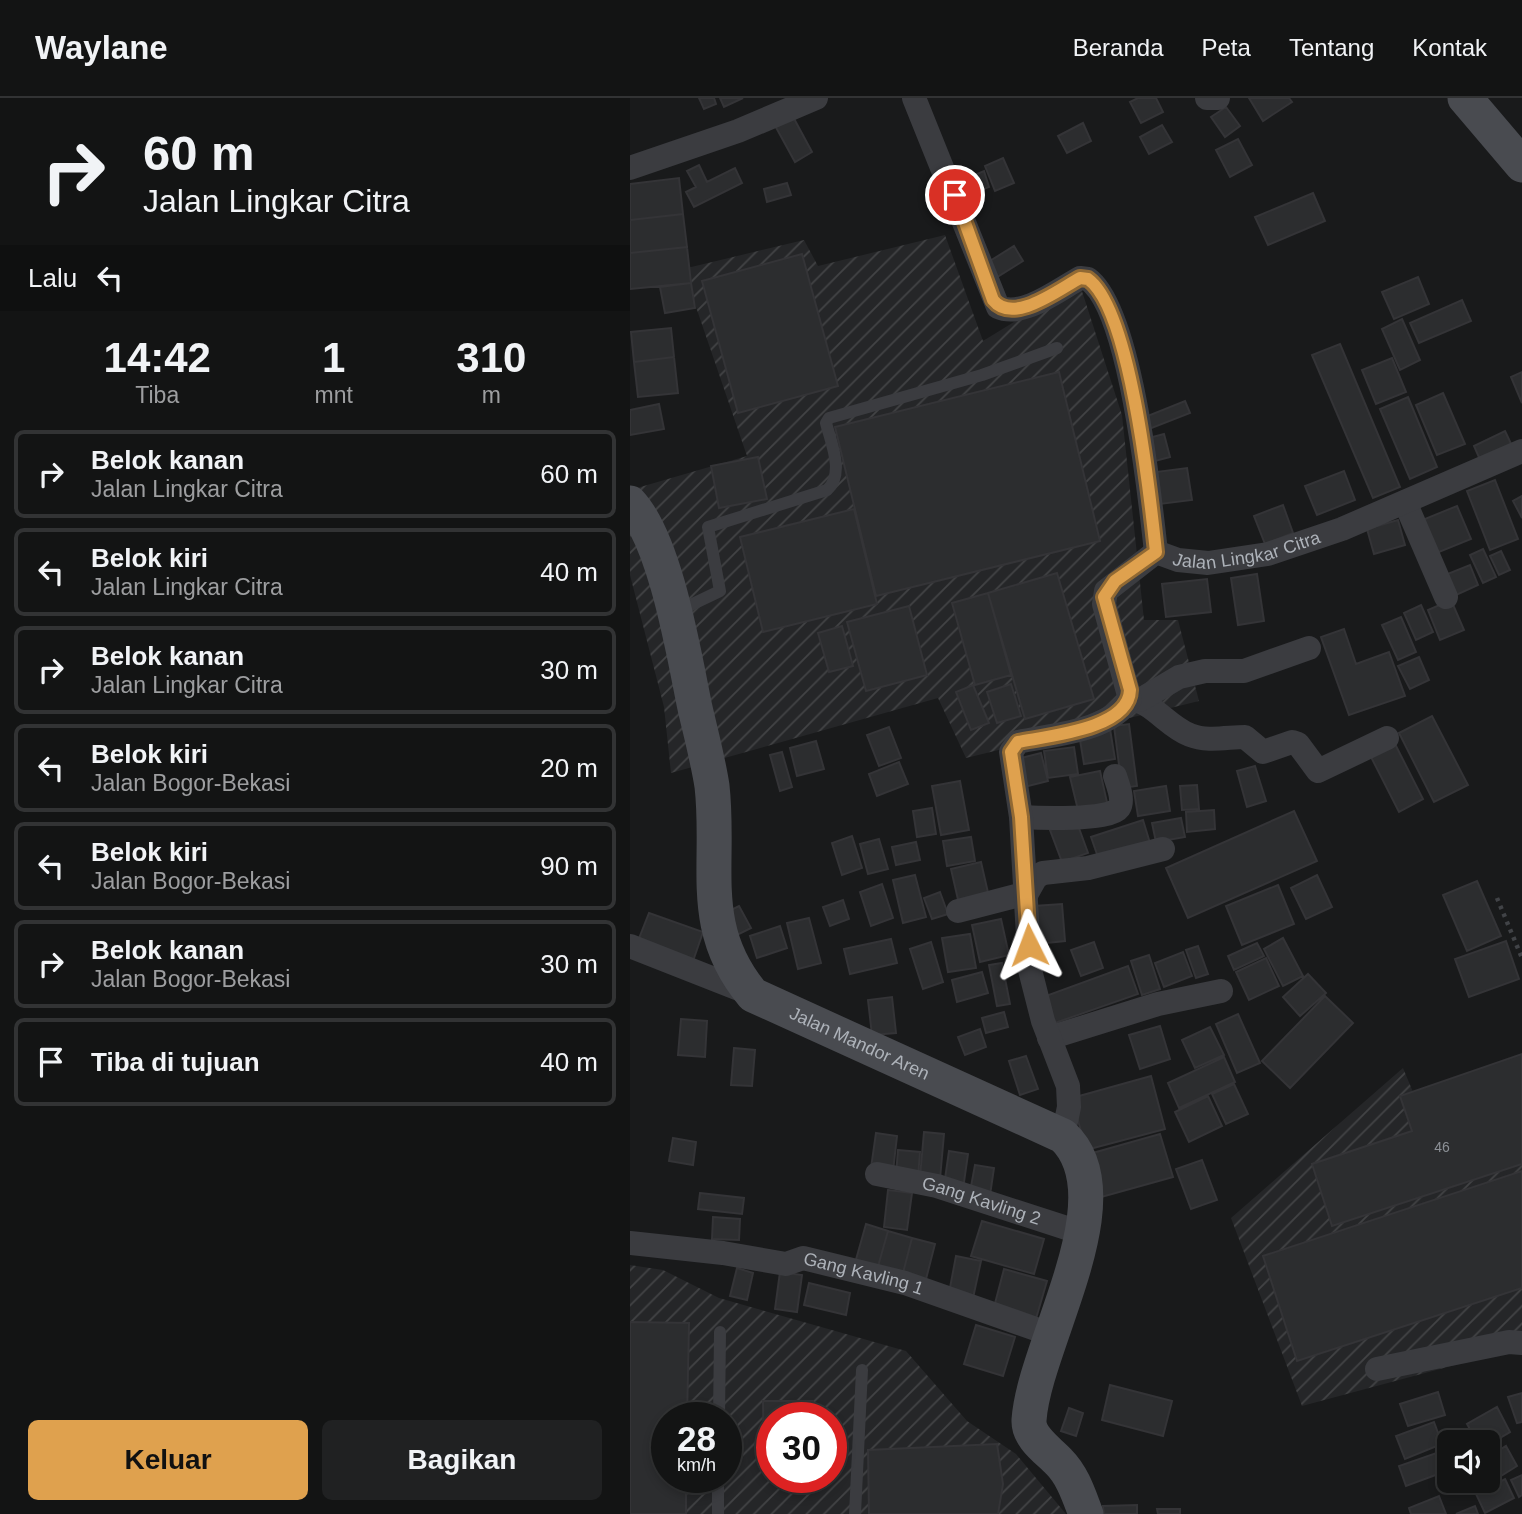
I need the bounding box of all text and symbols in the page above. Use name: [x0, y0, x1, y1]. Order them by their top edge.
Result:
text: Waylane: [35, 29, 168, 66]
text: Beranda: [1073, 34, 1164, 61]
text: Peta: [1202, 34, 1251, 61]
text: Tentang: [1289, 34, 1374, 61]
text: Kontak: [1412, 34, 1487, 61]
icon: right: [28, 126, 119, 217]
text: 60 m: [143, 126, 255, 180]
pin: [925, 165, 985, 225]
icon: arrive: [936, 176, 974, 214]
text: Jalan Lingkar Citra: [143, 183, 410, 219]
icon: left: [91, 259, 129, 297]
text: Lalu: [28, 263, 77, 293]
text: 14:42: [104, 334, 211, 381]
text: 1: [322, 334, 345, 381]
text: 310: [456, 334, 526, 381]
text: Tiba: [135, 382, 179, 408]
text: mnt: [314, 382, 353, 408]
text: m: [482, 382, 501, 408]
text: Belok kanan: [91, 445, 244, 475]
icon: right: [32, 455, 70, 493]
text: 60 m: [540, 459, 598, 489]
text: Jalan Lingkar Citra: [91, 476, 283, 502]
street label: Jalan Lingkar Citra: [1170, 527, 1324, 573]
text: Belok kiri: [91, 543, 208, 573]
icon: left: [32, 553, 70, 591]
text: 40 m: [540, 557, 598, 587]
text: Jalan Lingkar Citra: [91, 574, 283, 600]
text: Belok kanan: [91, 641, 244, 671]
icon: right: [32, 651, 70, 689]
text: 30 m: [540, 655, 598, 685]
text: Jalan Lingkar Citra: [91, 672, 283, 698]
text: Belok kiri: [91, 739, 208, 769]
icon: left: [32, 749, 70, 787]
text: 20 m: [540, 753, 598, 783]
text: Jalan Bogor-Bekasi: [91, 770, 290, 796]
text: Belok kiri: [91, 837, 208, 867]
icon: left: [32, 847, 70, 885]
text: 90 m: [540, 851, 598, 881]
text: Jalan Bogor-Bekasi: [91, 868, 290, 894]
position arrow: [992, 908, 1066, 982]
text: Belok kanan: [91, 935, 244, 965]
icon: right: [32, 945, 70, 983]
text: 30 m: [540, 949, 598, 979]
text: Jalan Bogor-Bekasi: [91, 966, 290, 992]
street label: Jalan Mandor Aren: [786, 1003, 932, 1084]
icon: arrive: [32, 1043, 70, 1081]
text: Tiba di tujuan: [91, 1047, 260, 1077]
text: 40 m: [540, 1047, 598, 1077]
house number: 46: [1434, 1139, 1450, 1155]
street label: Gang Kavling 2: [921, 1173, 1043, 1229]
street label: Gang Kavling 1: [801, 1249, 926, 1299]
speed limit sign: 30: [756, 1402, 847, 1493]
text: 28: [677, 1419, 716, 1458]
button: Keluar: [28, 1420, 308, 1500]
button: Bagikan: [322, 1420, 602, 1500]
map controls: [1437, 1430, 1500, 1493]
button: sound: [1437, 1430, 1500, 1493]
text: km/h: [677, 1455, 716, 1475]

